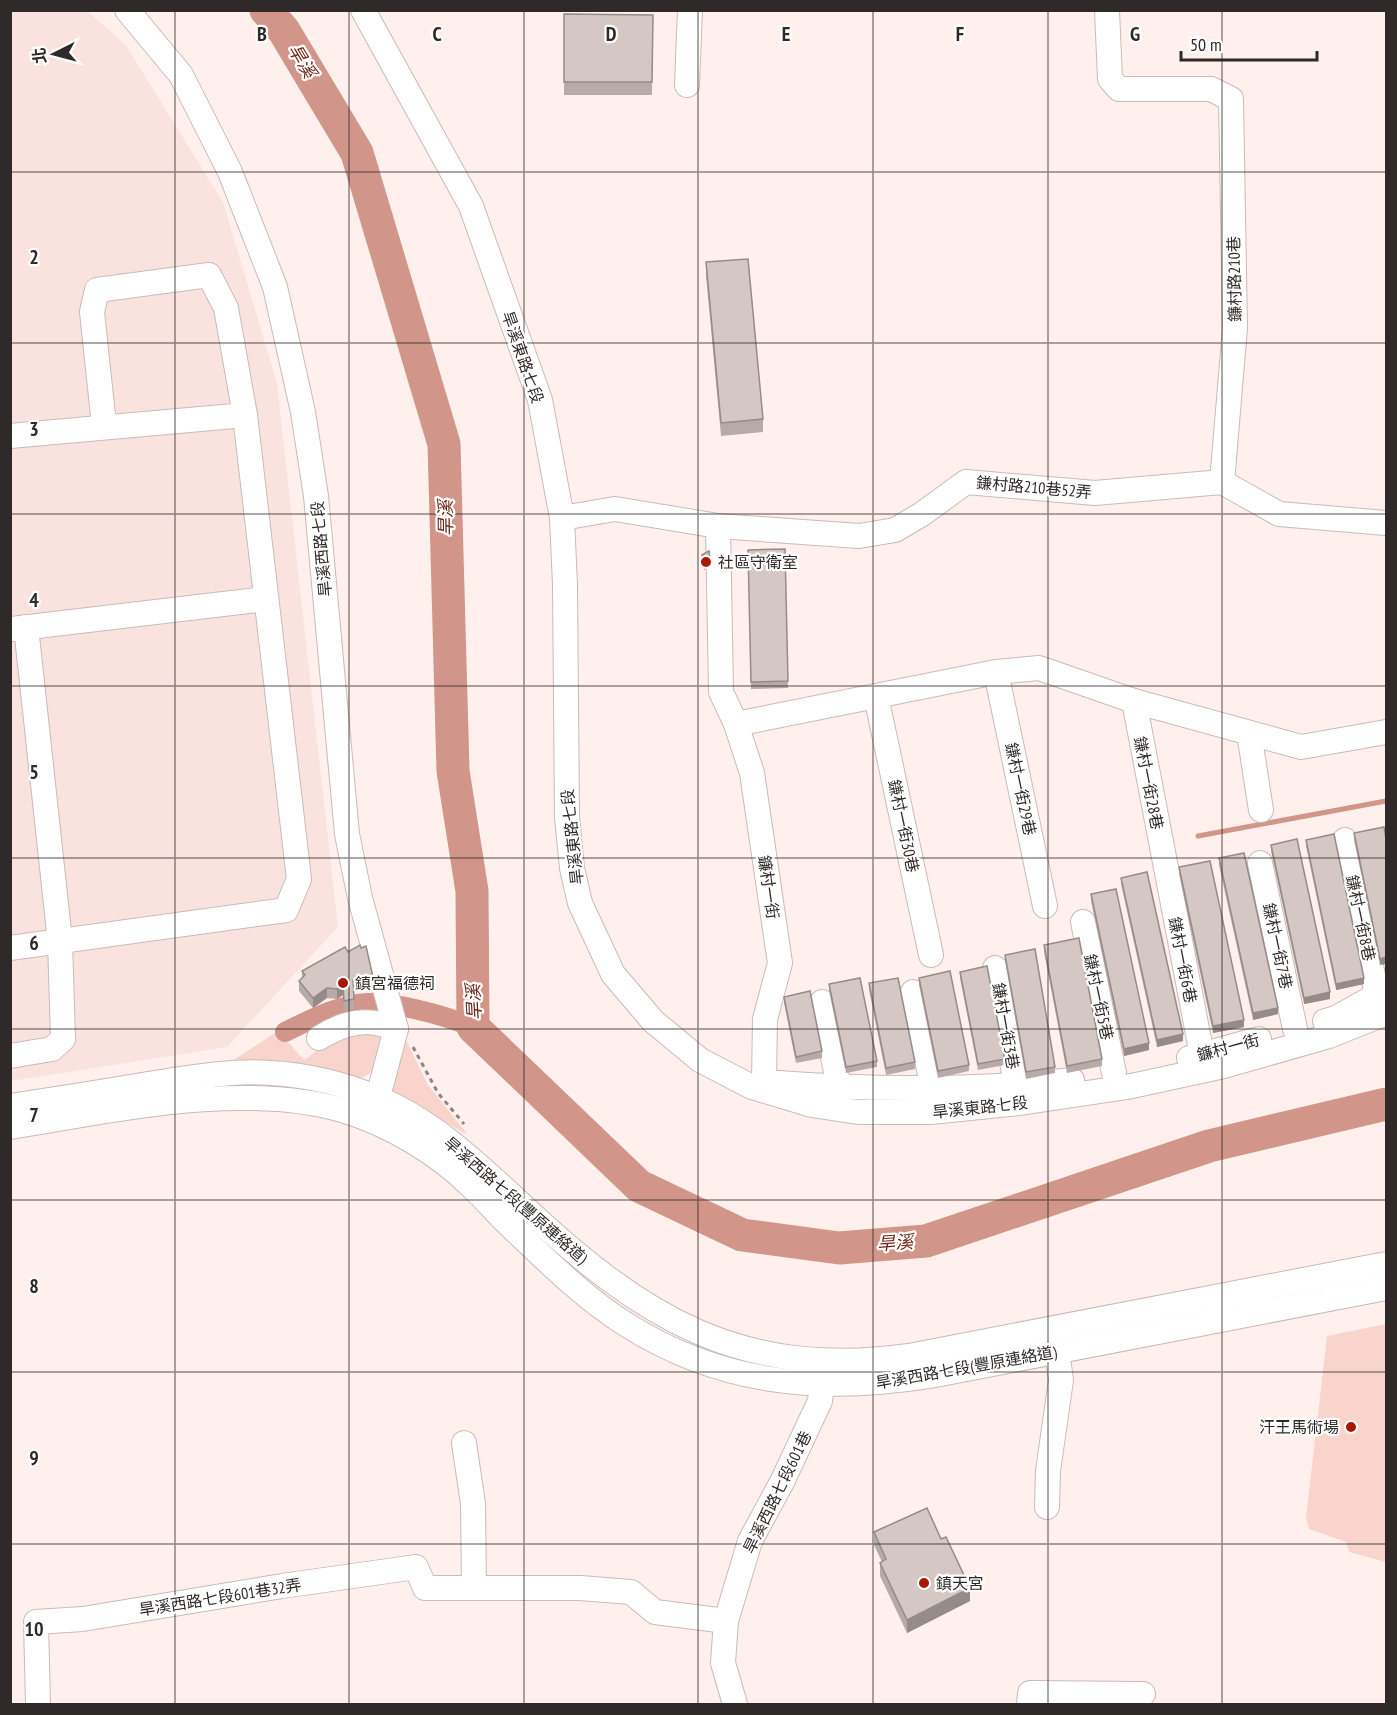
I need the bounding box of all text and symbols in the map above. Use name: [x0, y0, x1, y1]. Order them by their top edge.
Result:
text: B: [257, 21, 267, 47]
text: C: [432, 21, 442, 47]
text: D: [606, 21, 617, 47]
text: E: [782, 21, 790, 47]
text: F: [956, 21, 964, 47]
text: G: [1130, 21, 1140, 47]
north arrow: [24, 24, 84, 84]
scale bar: [1181, 24, 1318, 62]
text: 50 m: [1190, 33, 1222, 56]
water label: 旱溪: [283, 39, 323, 85]
text: 北: [28, 47, 50, 65]
street label: 鐮村路210巷: [1223, 236, 1245, 322]
text: 2: [29, 244, 39, 270]
street label: 旱溪東路七段: [498, 308, 548, 406]
text: 3: [29, 416, 39, 442]
street label: 鎌村路210巷52弄: [975, 472, 1093, 502]
water label: 旱溪: [434, 497, 457, 536]
street label: 旱溪西路七段: [307, 500, 335, 598]
place label: 社區守衛室: [718, 552, 798, 572]
marker: 社區守衛室: [699, 555, 713, 569]
text: 4: [29, 587, 39, 613]
street label: 鎌村一街28巷: [1130, 735, 1168, 831]
street label: 鎌村一街29巷: [1001, 741, 1041, 837]
text: 5: [29, 759, 39, 785]
street label: 鎌村一街30巷: [884, 778, 924, 874]
street label: 旱溪東路七段: [557, 788, 587, 886]
street label: 鐮村一街: [755, 854, 783, 920]
street label: 鎌村一街8巷: [1342, 873, 1380, 963]
street label: 鎌村一街7巷: [1259, 901, 1297, 991]
street label: 鎌村一街6巷: [1165, 915, 1201, 1005]
text: 6: [29, 930, 39, 956]
street label: 鎌村一街5巷: [1080, 952, 1118, 1042]
place label: 鎮宮福德祠: [355, 973, 435, 993]
marker: 鎮宮福德祠: [336, 976, 350, 990]
water label: 旱溪: [461, 980, 486, 1021]
street label: 鎌村一街3巷: [989, 981, 1023, 1071]
street label: 鐮村一街: [1194, 1029, 1262, 1065]
street label: 旱溪東路七段: [931, 1092, 1029, 1122]
text: 7: [29, 1102, 39, 1128]
street label: 旱溪西路七段(豐原連絡道): [440, 1132, 592, 1268]
water label: 旱溪: [876, 1230, 917, 1255]
text: 8: [29, 1273, 39, 1299]
street label: 旱溪西路七段(豐原連絡道): [874, 1341, 1058, 1393]
place label: 汗王馬術場: [1259, 1417, 1339, 1437]
marker: 汗王馬術場: [1344, 1420, 1358, 1434]
street label: 旱溪西路七段601巷: [739, 1428, 815, 1556]
text: 9: [29, 1445, 39, 1471]
place label: 鎮天宮: [936, 1573, 984, 1593]
street label: 旱溪西路七段601巷32弄: [137, 1574, 303, 1620]
marker: 鎮天宮: [917, 1576, 931, 1590]
text: 10: [24, 1616, 44, 1642]

